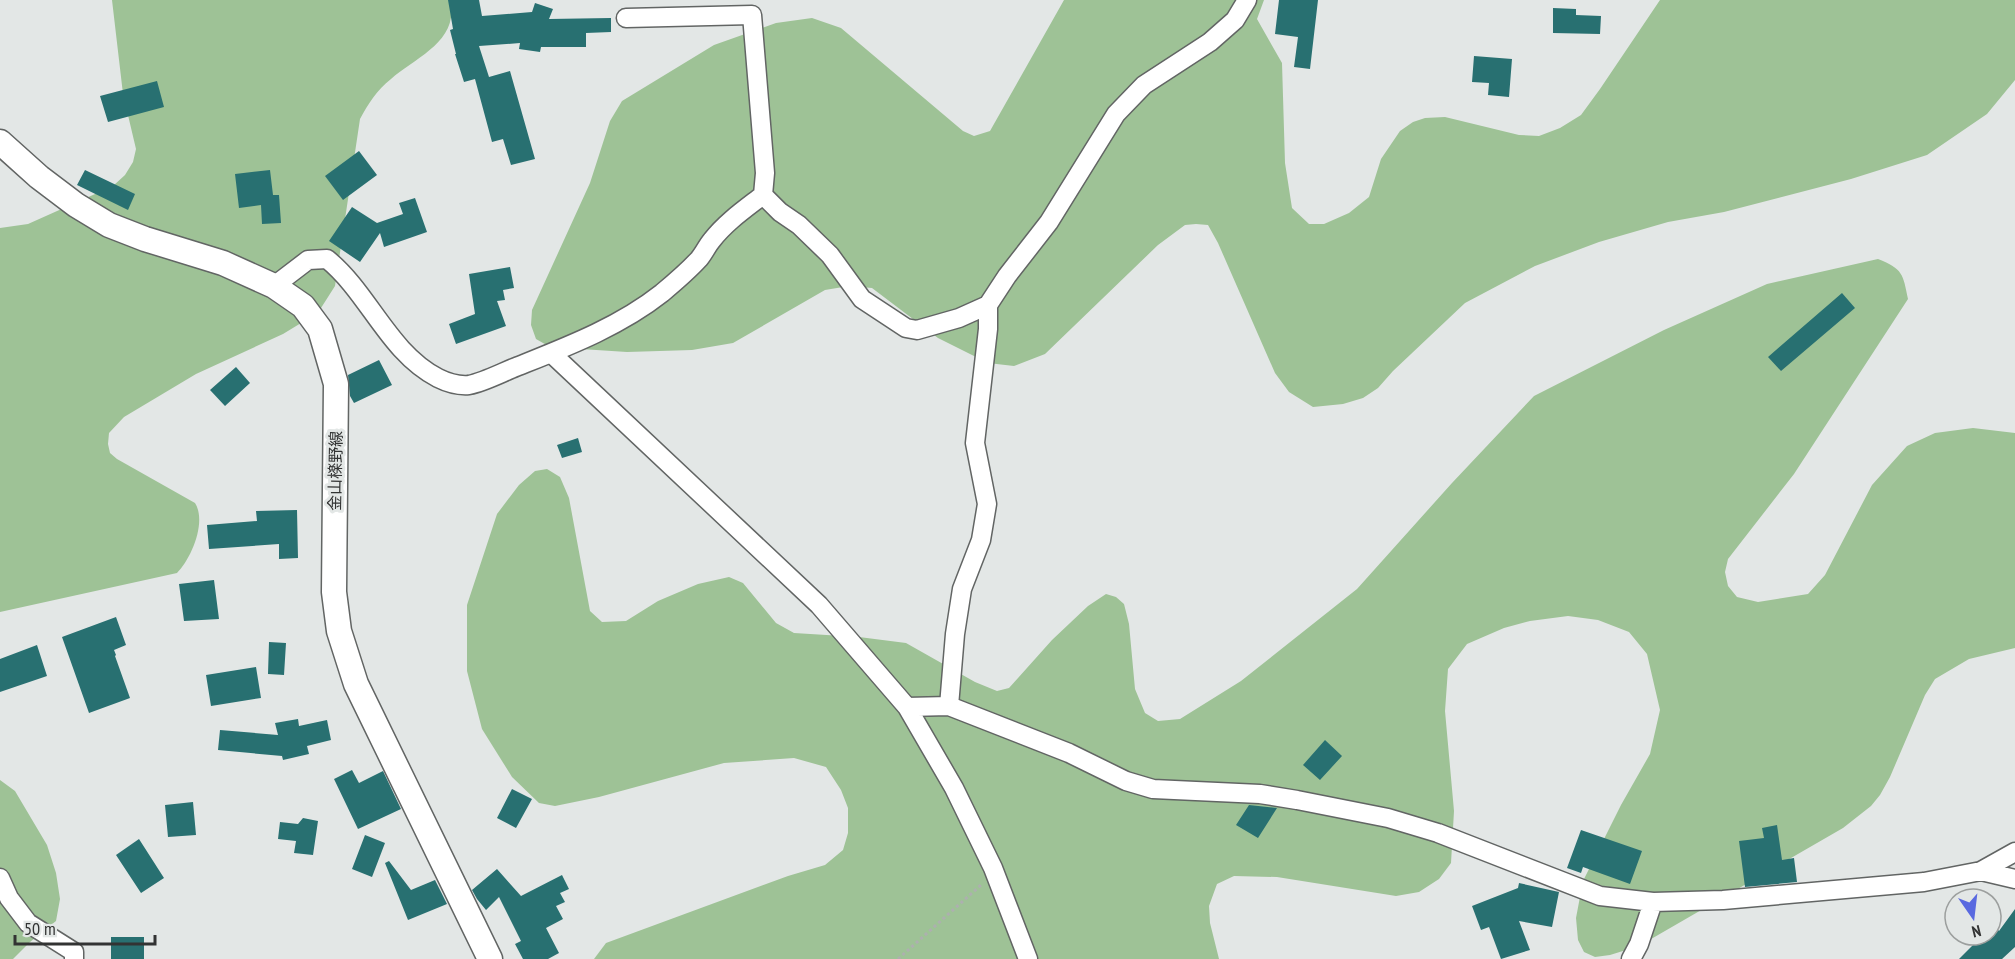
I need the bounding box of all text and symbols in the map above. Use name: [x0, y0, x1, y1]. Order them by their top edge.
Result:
street label: 金山檪野線: [324, 431, 346, 511]
north arrow: [1943, 887, 2003, 947]
scale bar: [15, 908, 154, 946]
text: 50 m: [24, 917, 56, 940]
text: N: [1970, 921, 1983, 942]

